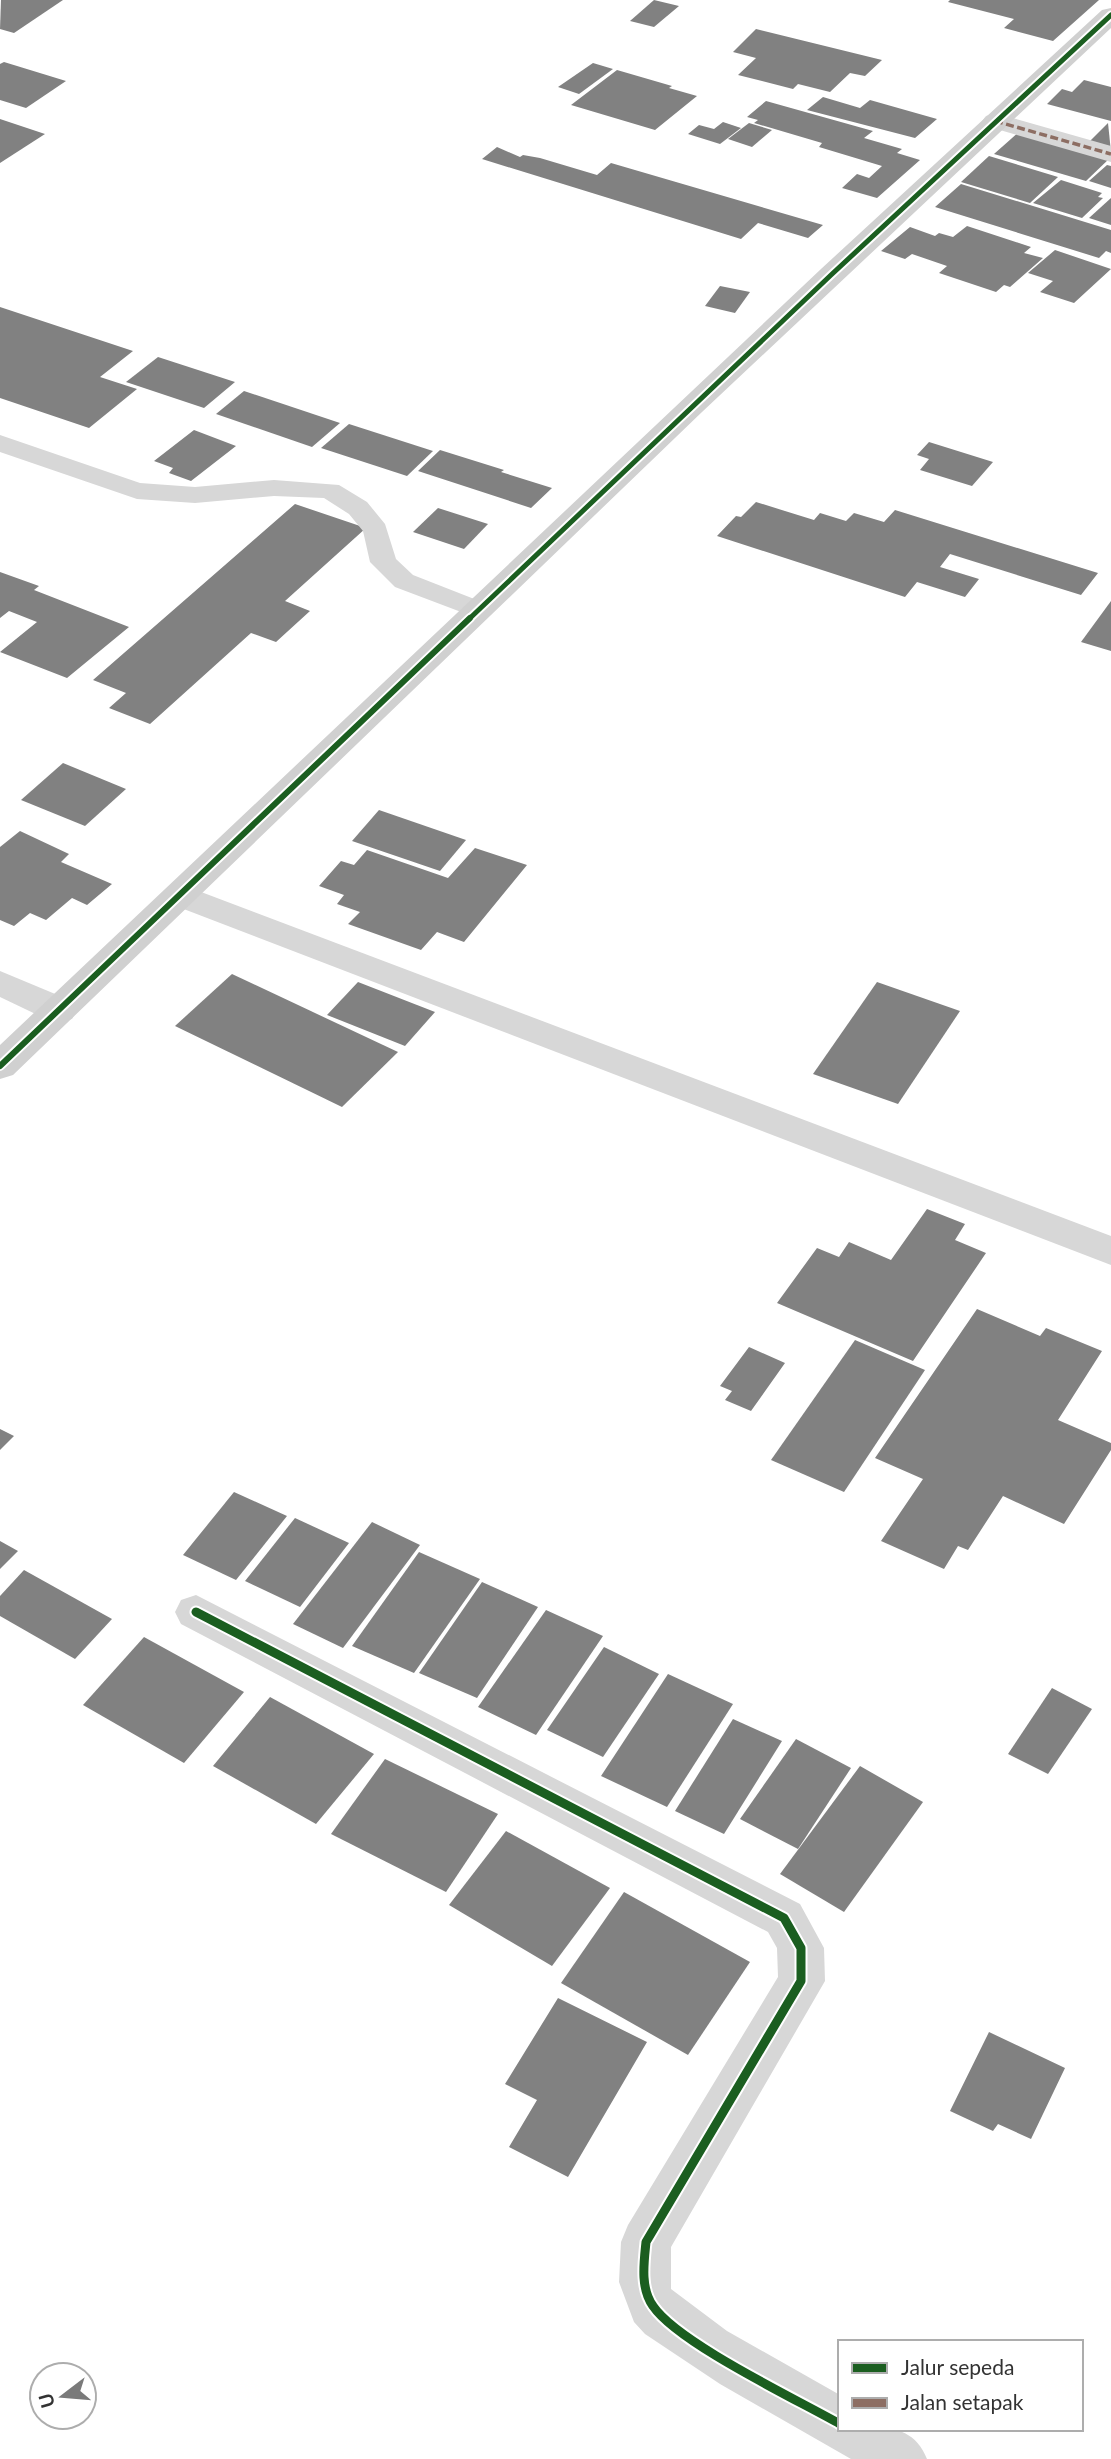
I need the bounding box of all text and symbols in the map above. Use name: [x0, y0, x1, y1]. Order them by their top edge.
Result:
legend: [838, 2340, 1083, 2431]
text: Jalur sepeda: [901, 2354, 1014, 2379]
north arrow: [28, 2361, 98, 2431]
text: Jalan setapak: [901, 2389, 1024, 2414]
text: U: [33, 2391, 59, 2411]

